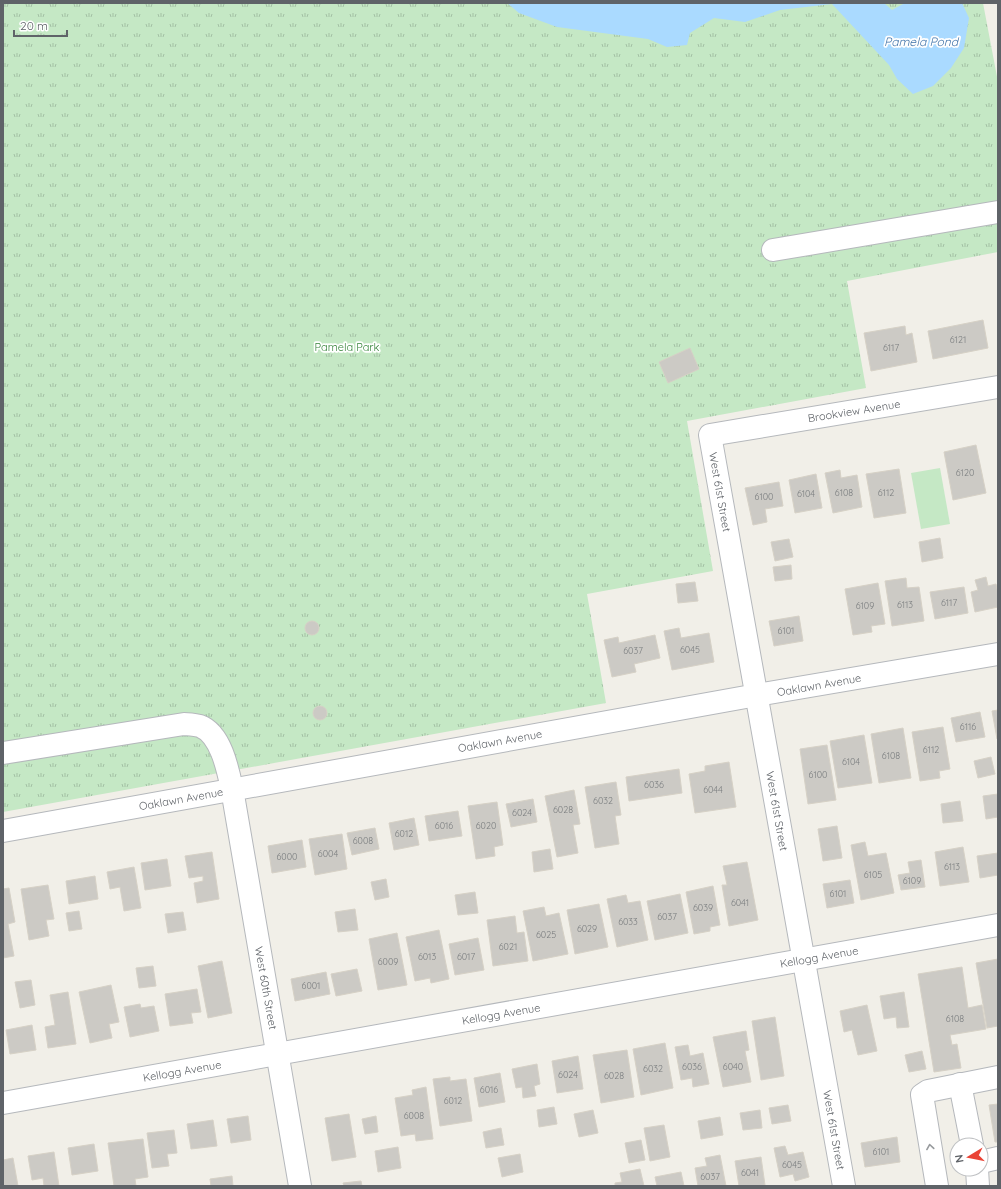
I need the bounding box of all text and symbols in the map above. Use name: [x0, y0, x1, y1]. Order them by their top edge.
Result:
scale bar: [14, 12, 67, 38]
text: 20 m: [20, 18, 48, 33]
water label: Pamela Pond: [884, 34, 960, 49]
house number: 6121: [950, 334, 966, 345]
park label: Pamela Park: [315, 340, 380, 354]
house number: 6117: [883, 342, 899, 353]
street label: Brookview Avenue: [807, 397, 901, 425]
street label: West 61st Street: [706, 451, 734, 533]
house number: 6120: [956, 467, 974, 478]
house number: 6108: [835, 487, 853, 498]
house number: 6112: [878, 487, 894, 498]
house number: 6104: [797, 488, 815, 499]
house number: 6100: [755, 491, 773, 502]
house number: 6117: [941, 597, 957, 608]
house number: 6113: [897, 599, 913, 610]
house number: 6109: [856, 600, 874, 611]
house number: 6101: [778, 625, 794, 636]
house number: 6045: [680, 644, 700, 655]
house number: 6037: [623, 645, 643, 656]
street label: Oaklawn Avenue: [776, 671, 862, 699]
house number: 6116: [960, 721, 976, 732]
street label: Oaklawn Avenue: [457, 727, 543, 755]
house number: 6112: [923, 744, 939, 755]
house number: 6108: [882, 750, 900, 761]
house number: 6104: [842, 756, 860, 767]
house number: 6100: [809, 769, 827, 780]
street label: West 61st Street: [763, 770, 791, 852]
house number: 6036: [644, 779, 664, 790]
house number: 6044: [703, 784, 723, 795]
street label: Oaklawn Avenue: [138, 785, 224, 813]
house number: 6032: [593, 795, 613, 806]
house number: 6028: [553, 804, 573, 815]
house number: 6024: [512, 807, 532, 818]
house number: 6016: [435, 820, 453, 831]
house number: 6020: [476, 820, 496, 831]
house number: 6012: [395, 828, 413, 839]
house number: 6008: [353, 835, 373, 846]
house number: 6004: [318, 848, 338, 859]
house number: 6000: [277, 851, 297, 862]
house number: 6113: [944, 861, 960, 872]
house number: 6105: [864, 869, 882, 880]
house number: 6109: [903, 875, 921, 886]
house number: 6101: [830, 888, 846, 899]
house number: 6041: [731, 897, 749, 908]
house number: 6039: [693, 902, 713, 913]
house number: 6037: [657, 911, 677, 922]
house number: 6033: [618, 916, 638, 927]
house number: 6029: [577, 923, 597, 934]
house number: 6025: [536, 929, 556, 940]
house number: 6021: [499, 941, 517, 952]
street label: Kellogg Avenue: [779, 943, 859, 971]
street label: West 60th Street: [252, 945, 280, 1031]
house number: 6013: [418, 951, 436, 962]
house number: 6017: [457, 951, 475, 962]
house number: 6009: [378, 956, 398, 967]
house number: 6001: [302, 980, 320, 991]
street label: Kellogg Avenue: [461, 1000, 541, 1028]
house number: 6108: [946, 1013, 964, 1024]
street label: Kellogg Avenue: [142, 1057, 222, 1085]
house number: 6036: [682, 1061, 702, 1072]
house number: 6040: [723, 1061, 743, 1072]
house number: 6032: [643, 1063, 663, 1074]
house number: 6024: [558, 1069, 578, 1080]
house number: 6028: [604, 1070, 624, 1081]
house number: 6016: [480, 1084, 498, 1095]
street label: West 61st Street: [820, 1089, 848, 1171]
house number: 6012: [444, 1095, 462, 1106]
house number: 6008: [404, 1110, 424, 1121]
north arrow: [949, 1137, 989, 1177]
one-way arrow: [927, 1144, 935, 1151]
house number: 6101: [873, 1146, 889, 1157]
text: N: [952, 1154, 967, 1164]
house number: 6045: [782, 1159, 802, 1170]
house number: 6041: [741, 1167, 759, 1178]
house number: 6037: [700, 1171, 720, 1182]

